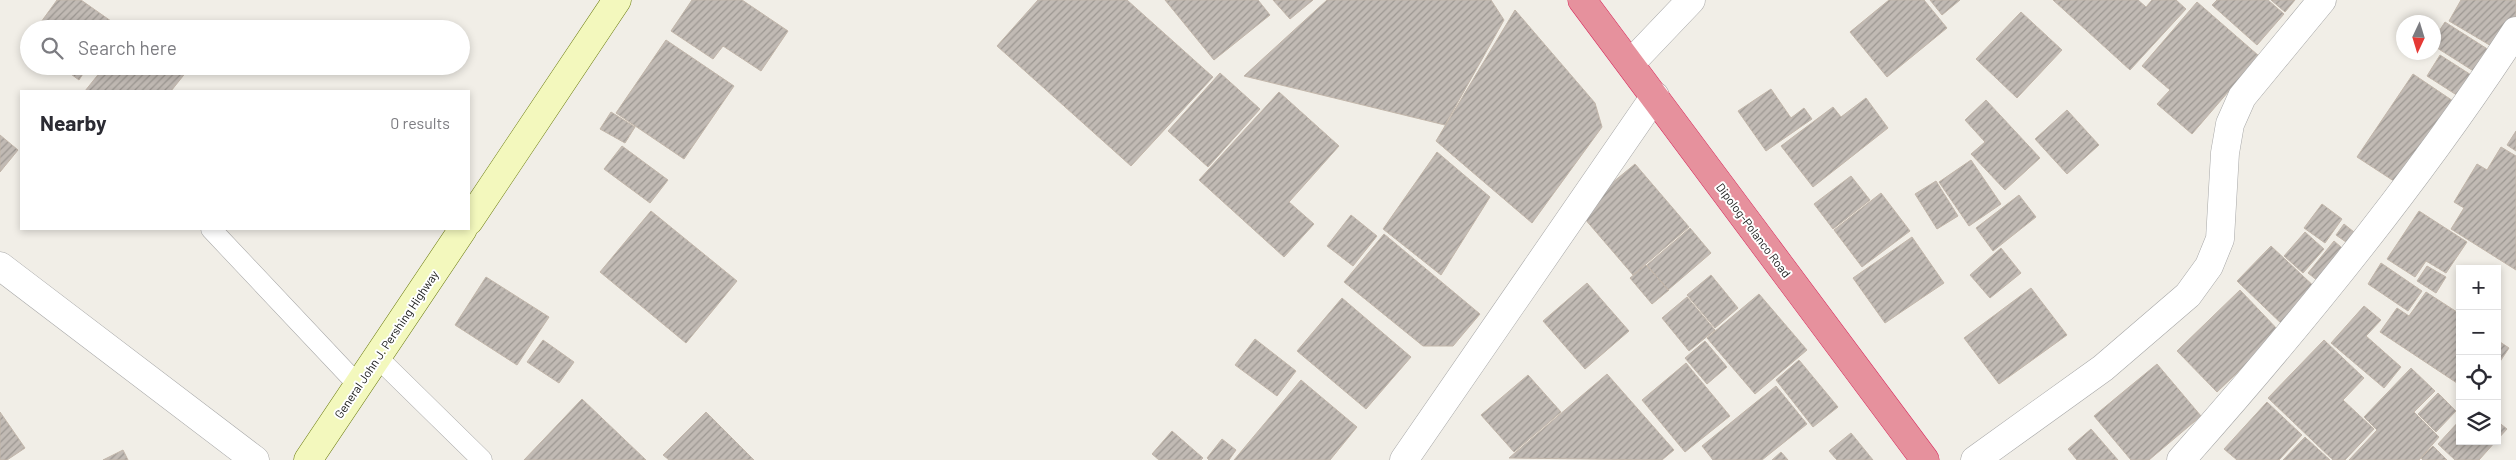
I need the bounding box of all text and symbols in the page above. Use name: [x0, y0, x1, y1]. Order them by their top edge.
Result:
north arrow: [2396, 15, 2441, 60]
search box: [20, 20, 470, 75]
icon: search: [38, 34, 66, 62]
text: Search here: [78, 36, 177, 59]
text: Nearby: [40, 110, 106, 135]
text: 0 results: [390, 113, 450, 132]
street label: Dipolog-Polanco Road: [1714, 180, 1794, 280]
map controls: [2456, 265, 2501, 445]
button: +: [2456, 265, 2501, 310]
street label: General John J. Pershing Highway: [331, 267, 441, 421]
button: −: [2456, 310, 2501, 355]
button: locate: [2456, 355, 2501, 400]
button: layers: [2456, 400, 2501, 445]

